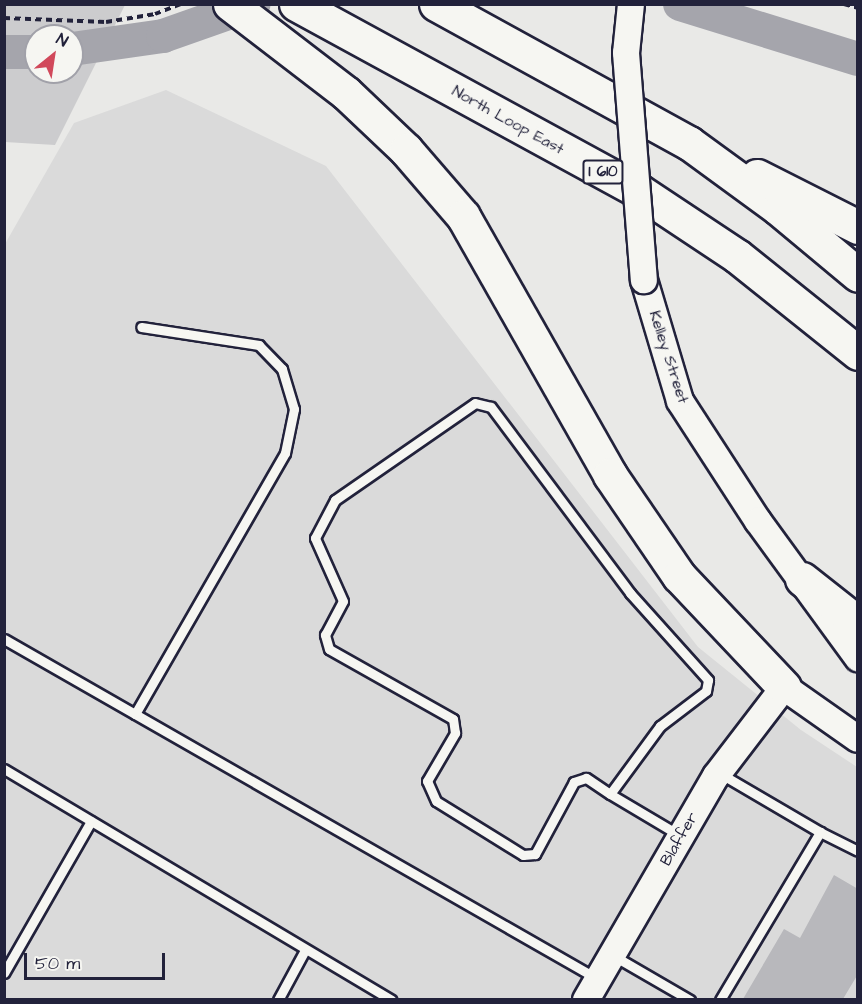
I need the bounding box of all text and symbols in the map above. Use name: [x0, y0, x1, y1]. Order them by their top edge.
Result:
north arrow: [24, 24, 84, 84]
text: N: [52, 28, 72, 52]
street label: North Loop East: [449, 81, 567, 159]
road number: I 610: [582, 160, 624, 184]
street label: Kelley Street: [645, 308, 693, 406]
street label: Blaffer: [656, 809, 702, 869]
scale bar: [27, 941, 168, 979]
text: 50 m: [35, 951, 80, 976]

